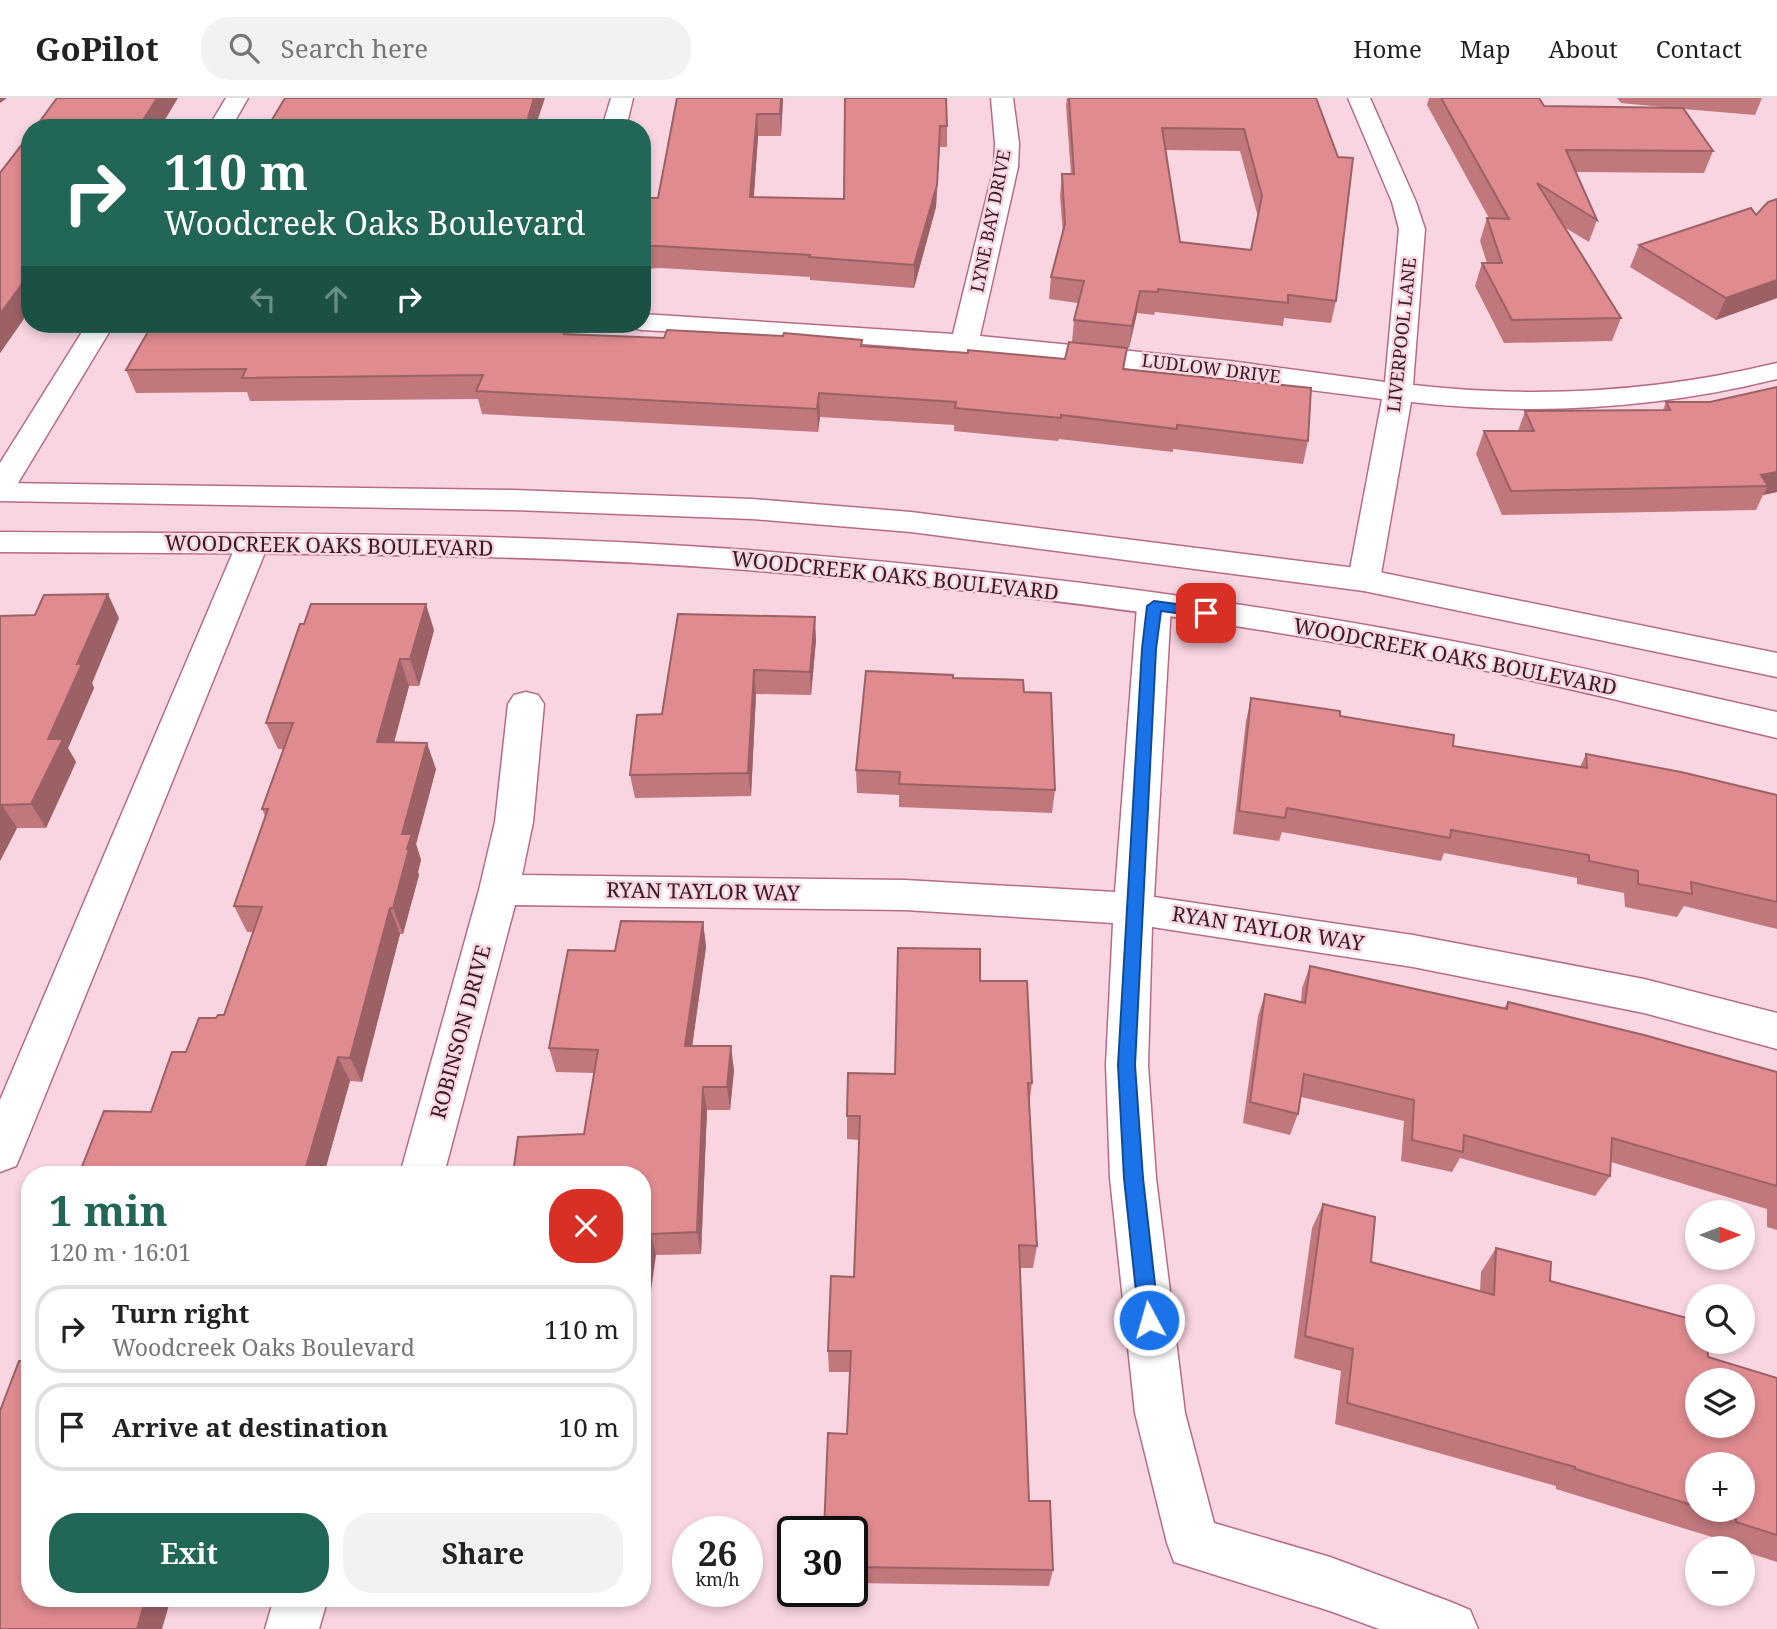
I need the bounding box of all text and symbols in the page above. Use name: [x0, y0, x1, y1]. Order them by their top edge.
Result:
search box: [201, 17, 691, 80]
text: GoPilot: [35, 26, 159, 71]
icon: search: [225, 29, 263, 67]
text: Search here: [281, 30, 428, 66]
text: Home: [1353, 32, 1422, 65]
text: Map: [1460, 32, 1511, 65]
text: About: [1549, 32, 1618, 65]
text: Contact: [1656, 32, 1742, 65]
text: 110 m: [164, 138, 308, 204]
icon: right: [49, 147, 140, 238]
street label: LYNE BAY DRIVE: [964, 148, 1016, 294]
text: Woodcreek Oaks Boulevard: [164, 201, 586, 244]
street label: LIVERPOOL LANE: [1381, 256, 1421, 413]
icon: left: [244, 280, 282, 318]
icon: ahead: [317, 280, 355, 318]
icon: right: [390, 280, 428, 318]
street label: LUDLOW DRIVE: [1140, 348, 1282, 388]
street label: WOODCREEK OAKS BOULEVARD: [164, 528, 494, 562]
street label: WOODCREEK OAKS BOULEVARD: [730, 544, 1060, 606]
pin: [1176, 583, 1236, 643]
icon: arrive: [1187, 594, 1225, 632]
street label: WOODCREEK OAKS BOULEVARD: [1291, 611, 1619, 701]
street label: RYAN TAYLOR WAY: [606, 875, 801, 907]
street label: RYAN TAYLOR WAY: [1170, 899, 1367, 957]
street label: ROBINSON DRIVE: [423, 942, 497, 1122]
text: 1 min: [49, 1181, 168, 1238]
button: close: [549, 1189, 623, 1263]
north arrow: [1685, 1200, 1755, 1270]
map controls: [1685, 1200, 1755, 1606]
text: 120 m · 16:01: [49, 1236, 191, 1268]
position arrow: [1112, 1283, 1186, 1357]
button: search: [1685, 1284, 1755, 1354]
text: Turn right: [112, 1295, 249, 1331]
icon: right: [53, 1310, 91, 1348]
text: 110 m: [544, 1311, 619, 1347]
text: Woodcreek Oaks Boulevard: [112, 1331, 415, 1363]
button: layers: [1685, 1368, 1755, 1438]
icon: arrive: [53, 1408, 91, 1446]
text: Arrive at destination: [112, 1409, 388, 1445]
text: 10 m: [559, 1409, 619, 1445]
button: +: [1685, 1452, 1755, 1522]
button: Exit: [49, 1513, 329, 1593]
button: Share: [343, 1513, 623, 1593]
speed limit sign: 30: [777, 1516, 868, 1607]
text: 26: [698, 1529, 737, 1576]
button: −: [1685, 1536, 1755, 1606]
text: km/h: [695, 1567, 740, 1591]

